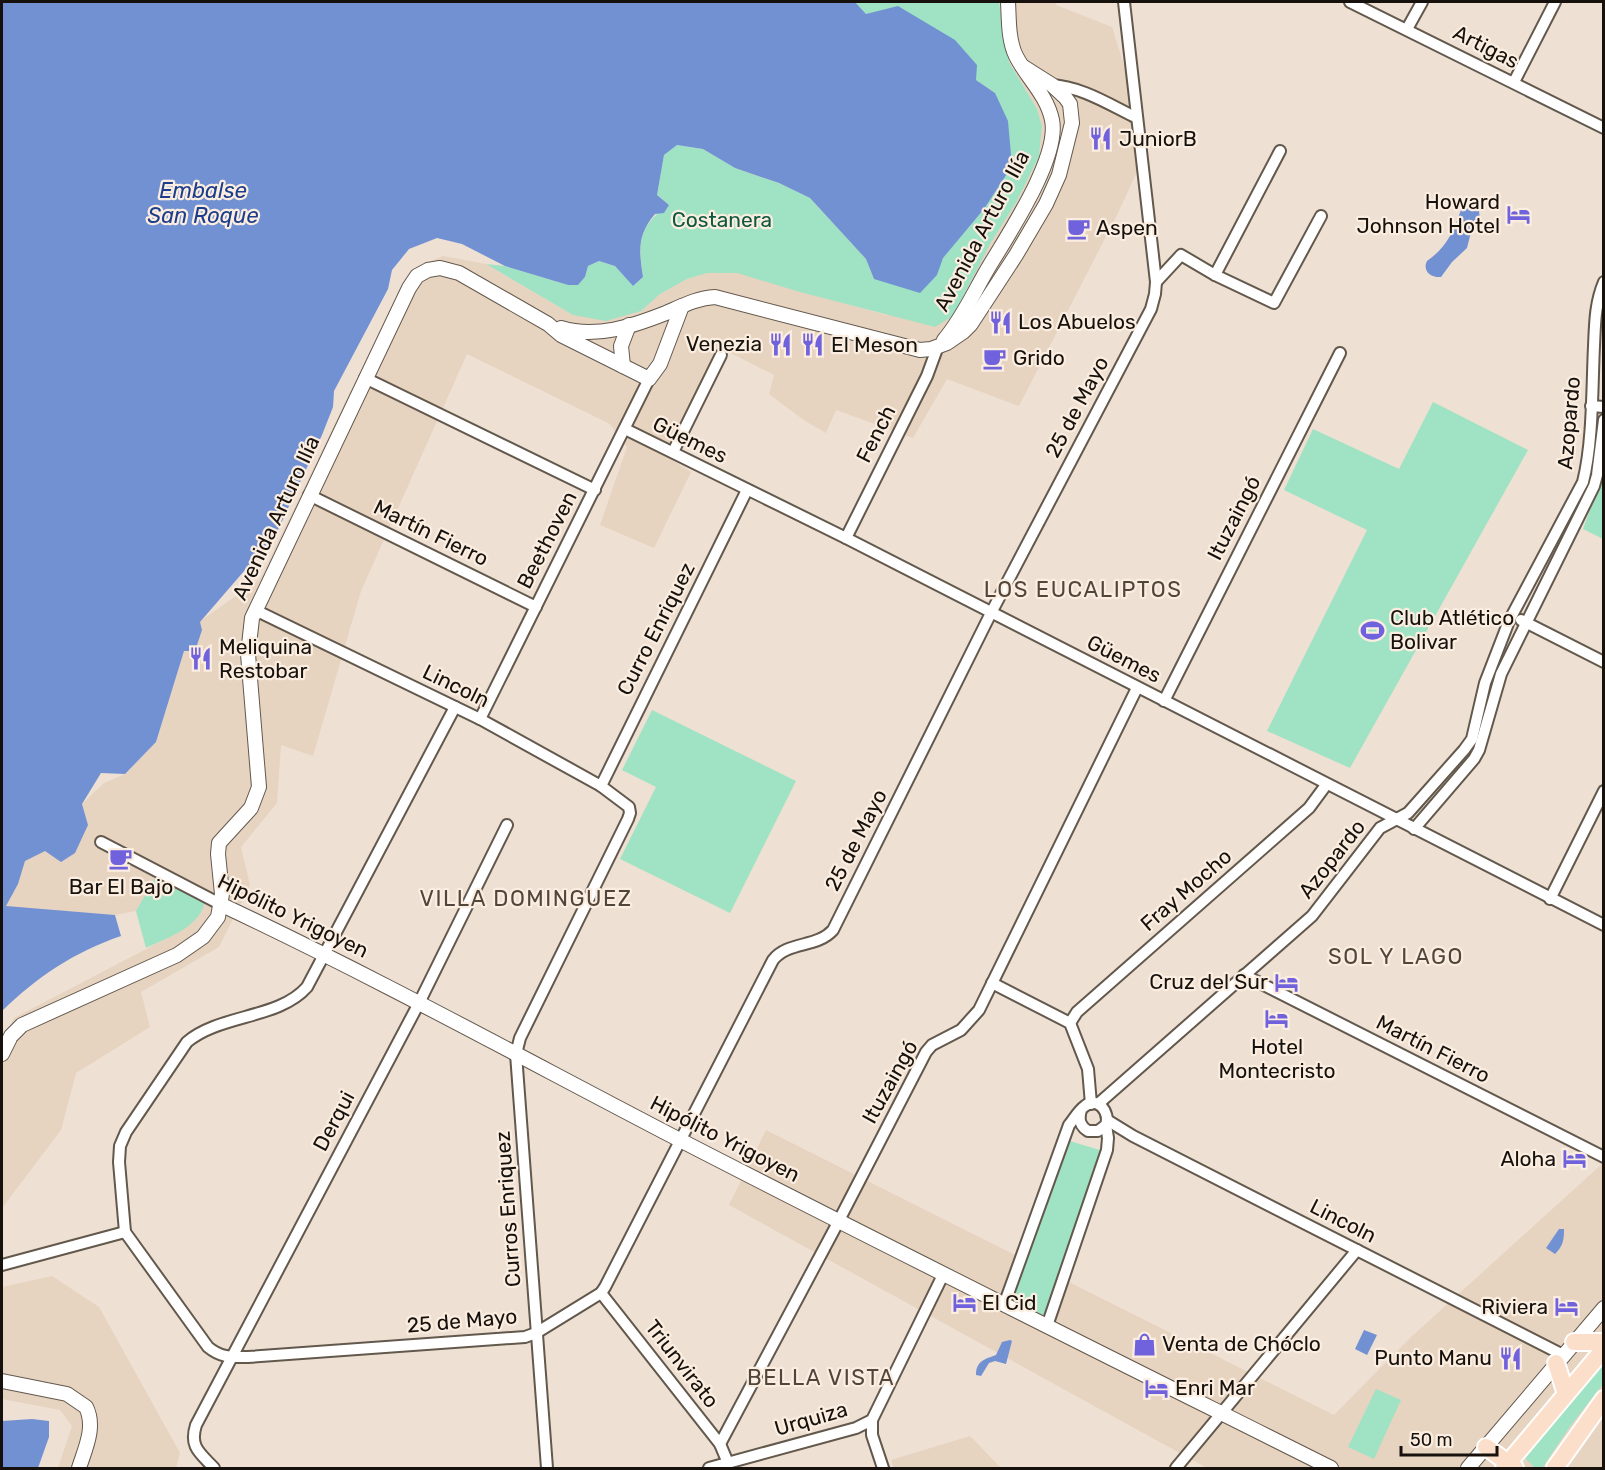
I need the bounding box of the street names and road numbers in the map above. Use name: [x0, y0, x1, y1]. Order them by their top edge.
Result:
street label: Artigas: [1449, 19, 1523, 74]
street label: Avenida Arturo Ilía: [929, 146, 1034, 315]
street label: 25 de Mayo: [1040, 352, 1114, 461]
street label: Azopardo: [1552, 375, 1585, 470]
street label: Fench: [851, 401, 901, 467]
street label: Güemes: [649, 411, 732, 468]
street label: Avenida Arturo Ilía: [227, 432, 325, 604]
street label: Ituzaingó: [1202, 471, 1265, 564]
street label: Beethoven: [511, 487, 582, 593]
street label: Martín Fierro: [370, 494, 493, 571]
street label: Curro Enriquez: [611, 558, 700, 699]
street label: Güemes: [1083, 629, 1165, 688]
street label: Lincoln: [419, 659, 494, 712]
street label: 25 de Mayo: [819, 785, 892, 895]
street label: Azopardo: [1293, 814, 1370, 903]
street label: Fray Mocho: [1135, 843, 1236, 936]
street label: Hipólito Yrigoyen: [214, 868, 373, 963]
street label: Martín Fierro: [1372, 1009, 1494, 1088]
street label: Ituzaingó: [857, 1036, 923, 1128]
street label: Derqui: [307, 1087, 360, 1155]
street label: Hipólito Yrigoyen: [646, 1090, 804, 1187]
street label: Curros Enriquez: [490, 1130, 525, 1288]
street label: Lincoln: [1306, 1193, 1381, 1248]
street label: 25 de Mayo: [406, 1303, 518, 1338]
street label: Triunvirato: [640, 1315, 725, 1413]
street label: Urquiza: [771, 1396, 850, 1441]

